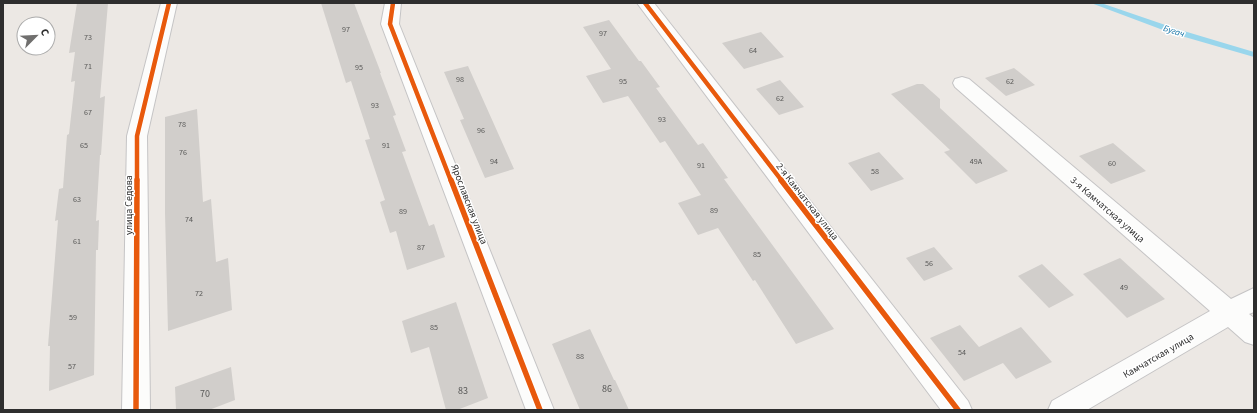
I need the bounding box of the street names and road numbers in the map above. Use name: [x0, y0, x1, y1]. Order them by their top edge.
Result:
street label: 2-я Камчатская улица: [773, 160, 842, 243]
street label: Ярославская улица: [447, 162, 491, 246]
street label: 3-я Камчатская улица: [1067, 173, 1148, 246]
street label: улица Седова: [122, 175, 136, 235]
street label: Камчатская улица: [1121, 330, 1196, 382]

